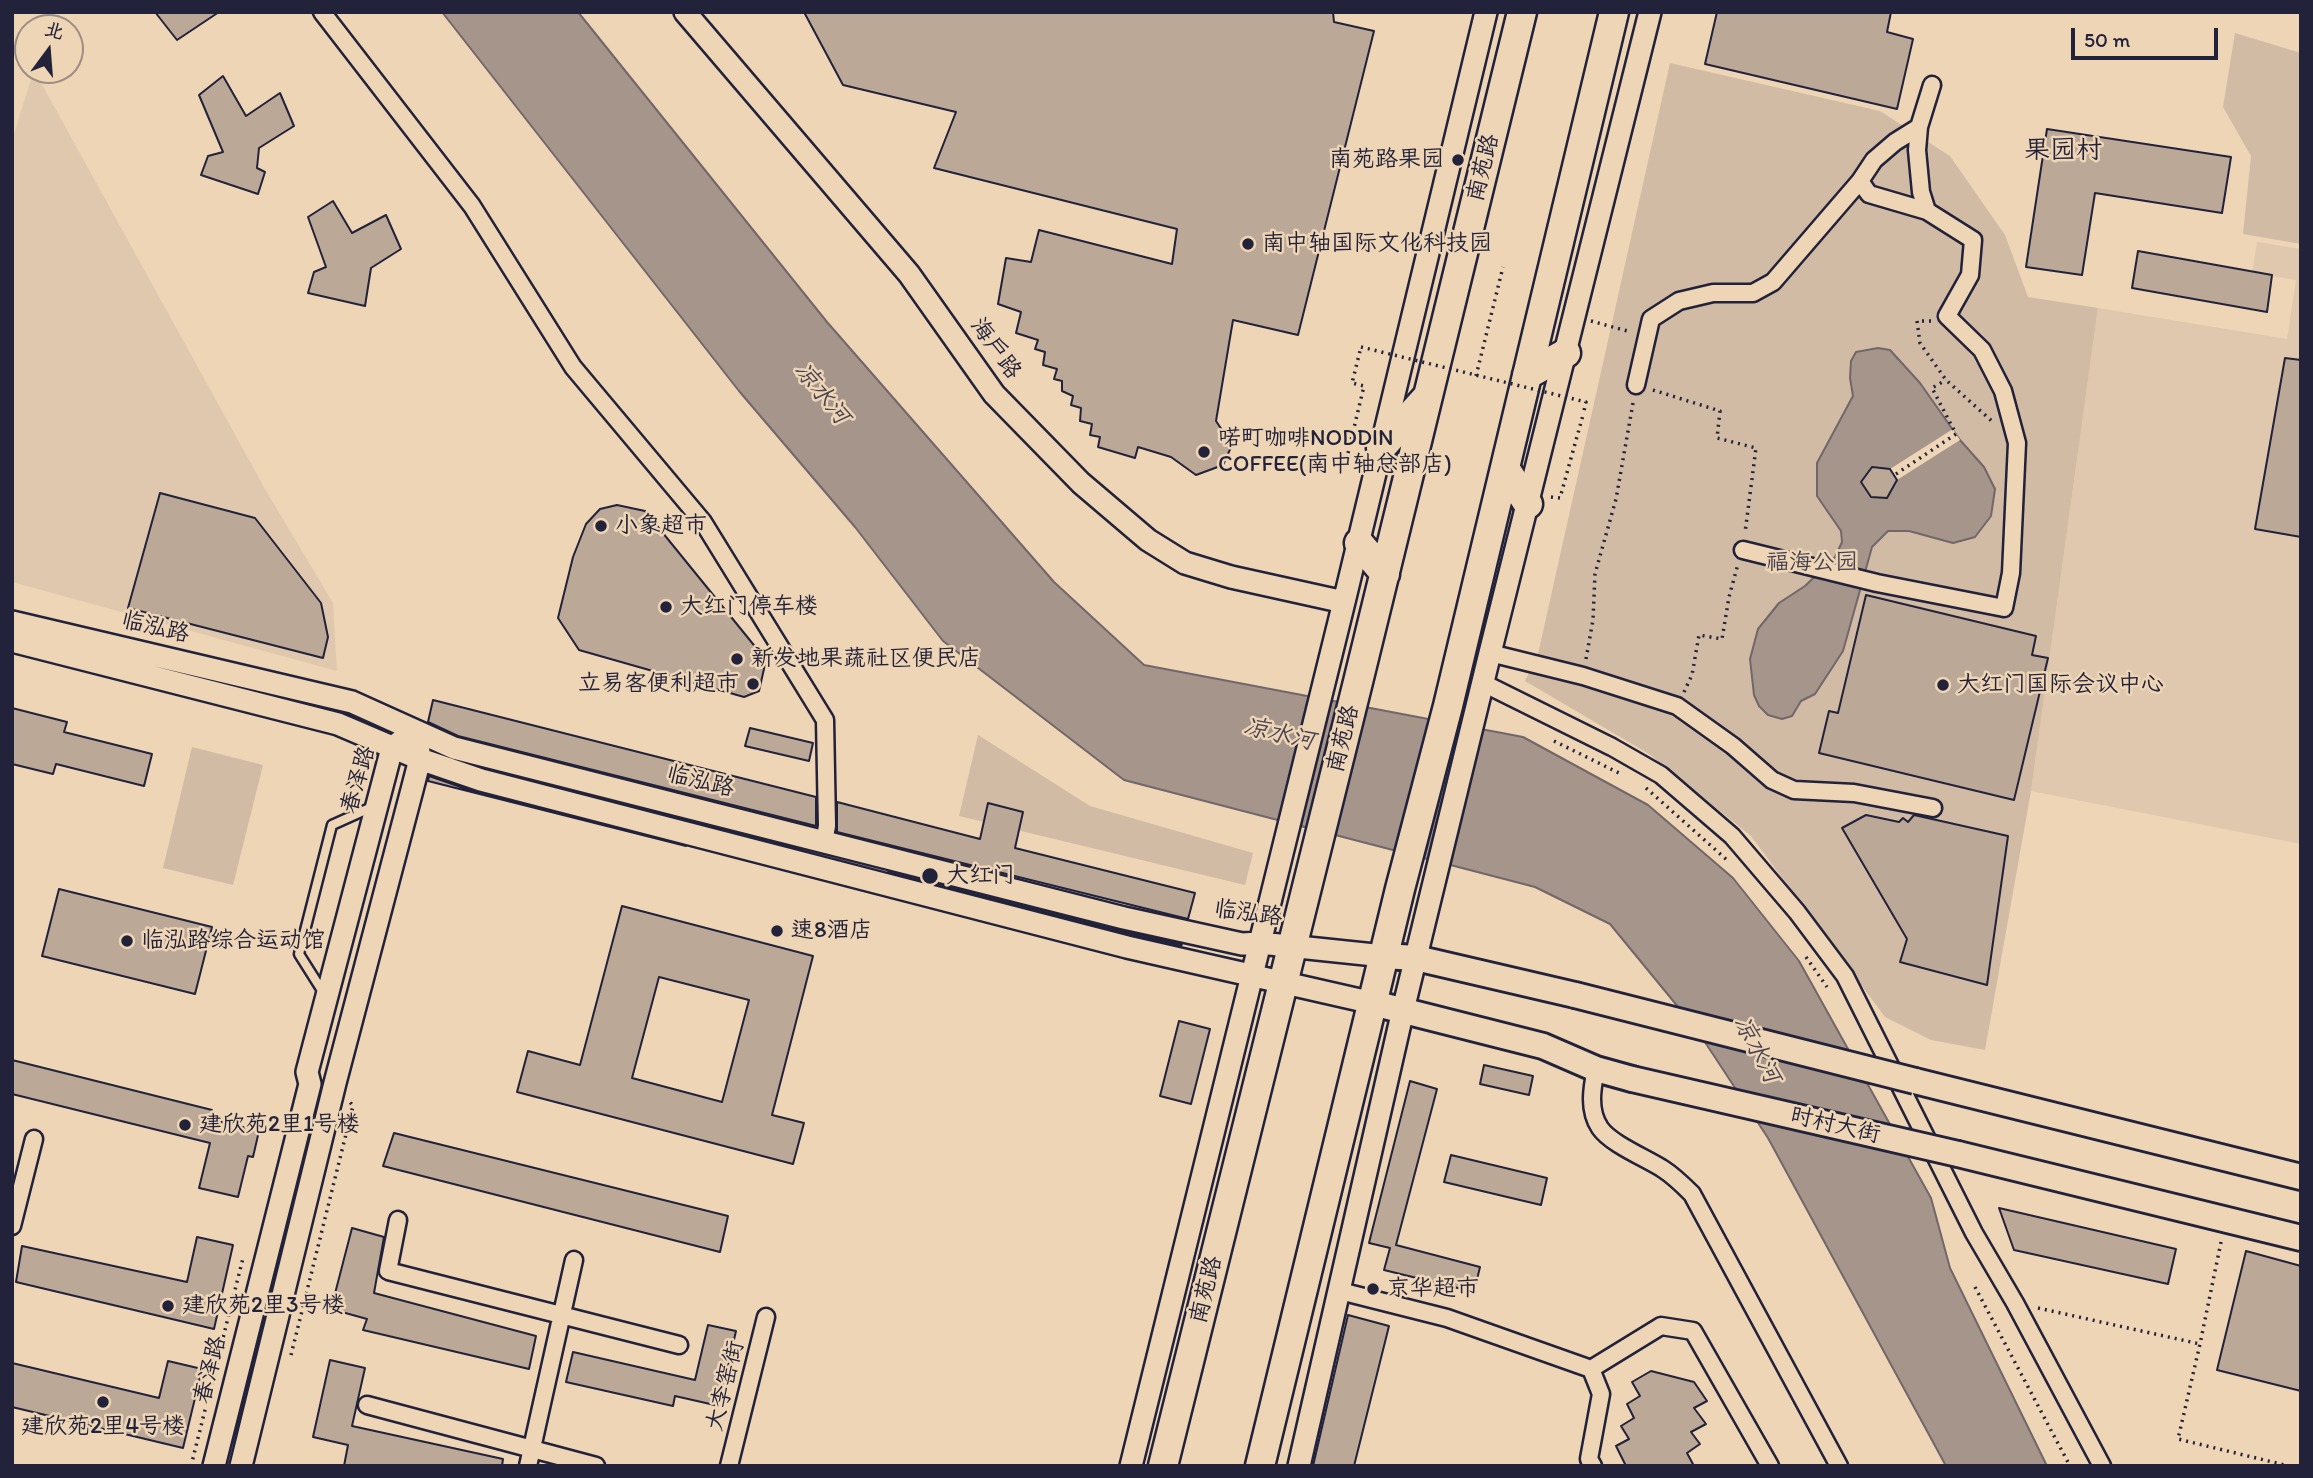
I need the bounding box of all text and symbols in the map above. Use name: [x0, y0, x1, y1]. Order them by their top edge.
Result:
north arrow: [14, 14, 84, 84]
scale bar: [2075, 14, 2222, 58]
text: 北: [42, 17, 67, 44]
text: 50 m: [2084, 27, 2130, 52]
street label: 南苑路: [1462, 131, 1506, 205]
district label: 果园村: [2024, 135, 2102, 167]
place label: 南苑路果园: [1329, 146, 1444, 174]
marker: 南苑路果园: [1450, 152, 1466, 168]
place label: 南中轴国际文化科技园: [1262, 230, 1492, 258]
marker: 南中轴国际文化科技园: [1240, 236, 1256, 252]
street label: 海户路: [964, 313, 1026, 385]
water label: 凉水河: [787, 357, 855, 431]
place label: 喏町咖啡NODDIN COFFEE(南中轴总部店): [1218, 425, 1452, 479]
marker: 喏町咖啡NODDIN COFFEE(南中轴总部店): [1196, 444, 1212, 460]
place label: 小象超市: [615, 512, 707, 540]
marker: 小象超市: [593, 518, 609, 534]
park label: 福海公园: [1766, 549, 1858, 577]
place label: 大红门停车楼: [680, 593, 818, 621]
marker: 大红门停车楼: [658, 599, 674, 615]
street label: 临泓路: [118, 607, 192, 649]
place label: 新发地果蔬社区便民店: [751, 645, 981, 673]
marker: 新发地果蔬社区便民店: [729, 651, 745, 667]
place label: 立易客便利超市: [578, 670, 739, 698]
place label: 大红门国际会议中心: [1957, 671, 2164, 699]
marker: 立易客便利超市: [745, 676, 761, 692]
marker: 大红门国际会议中心: [1935, 677, 1951, 693]
street label: 南苑路: [1322, 702, 1366, 776]
water label: 凉水河: [1241, 713, 1317, 757]
street label: 春泽路: [336, 743, 382, 817]
street label: 临泓路: [663, 760, 737, 804]
place label: 大红门: [946, 862, 1015, 890]
marker: 大红门: [920, 866, 940, 886]
street label: 临泓路: [1212, 896, 1284, 932]
place label: 速8酒店: [791, 917, 873, 945]
marker: 速8酒店: [769, 923, 785, 939]
place label: 临泓路综合运动馆: [141, 927, 325, 955]
marker: 临泓路综合运动馆: [119, 933, 135, 949]
water label: 凉水河: [1726, 1011, 1786, 1089]
street label: 时村大街: [1787, 1102, 1883, 1150]
place label: 建欣苑2里1号楼: [199, 1111, 360, 1139]
marker: 建欣苑2里1号楼: [177, 1117, 193, 1133]
street label: 南苑路: [1185, 1253, 1229, 1327]
place label: 京华超市: [1387, 1275, 1479, 1303]
marker: 京华超市: [1365, 1281, 1381, 1297]
place label: 建欣苑2里3号楼: [182, 1292, 345, 1320]
marker: 建欣苑2里3号楼: [160, 1298, 176, 1314]
street label: 春泽路: [189, 1333, 233, 1407]
street label: 大李窑街: [701, 1338, 751, 1434]
marker: 建欣苑2里4号楼: [95, 1394, 111, 1410]
place label: 建欣苑2里4号楼: [21, 1413, 185, 1441]

